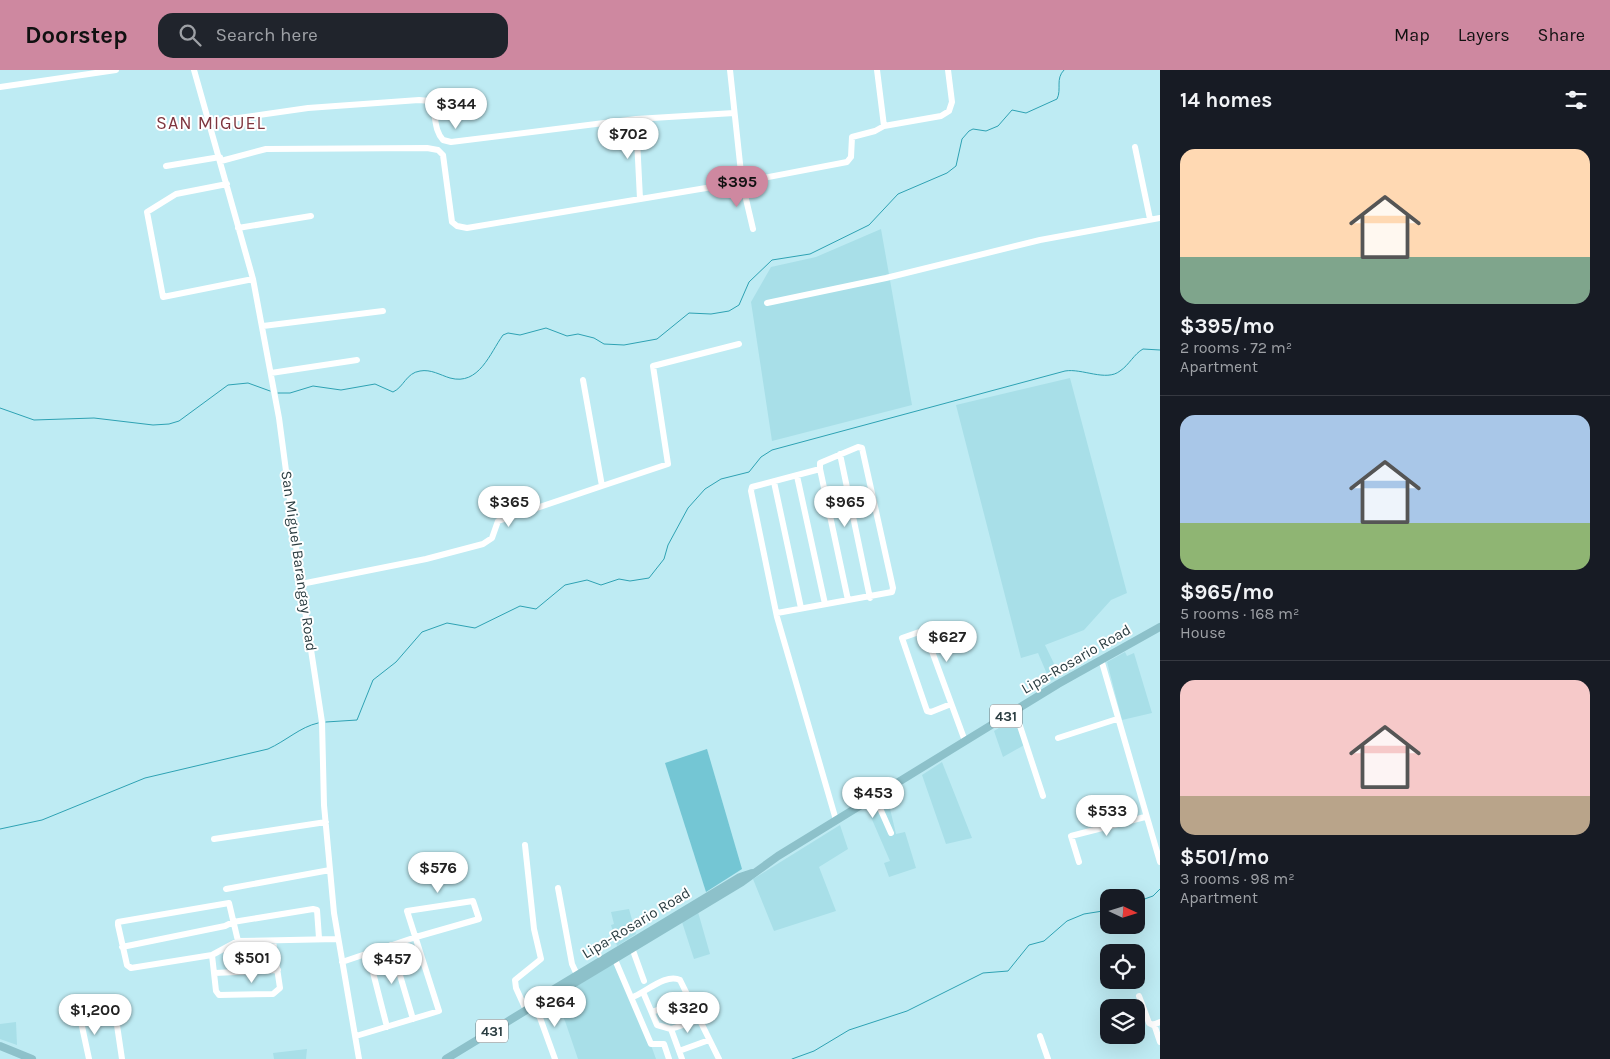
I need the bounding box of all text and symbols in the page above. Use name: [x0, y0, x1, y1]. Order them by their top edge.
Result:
search box: [158, 13, 508, 58]
text: Doorstep: [25, 21, 128, 49]
icon: search: [176, 21, 204, 49]
text: Search here: [216, 24, 318, 46]
text: Map: [1394, 24, 1430, 46]
text: Layers: [1458, 24, 1510, 46]
text: Share: [1538, 24, 1585, 46]
icon: filters: [1562, 86, 1590, 114]
pin: $344: [426, 88, 486, 130]
text: 14 homes: [1180, 88, 1272, 112]
text: $344: [436, 94, 476, 113]
district label: SAN MIGUEL: [156, 112, 266, 134]
pin: $702: [598, 118, 658, 160]
text: $702: [609, 124, 647, 143]
pin: $395: [707, 166, 767, 208]
text: $395: [717, 172, 757, 191]
icon: home: [1340, 182, 1430, 272]
text: $395/mo: [1180, 314, 1274, 338]
text: 2 rooms · 72 m²: [1180, 338, 1292, 357]
text: Apartment: [1180, 357, 1258, 376]
icon: home: [1340, 447, 1430, 537]
street label: San Miguel Barangay Road: [277, 470, 321, 652]
pin: $365: [479, 486, 539, 528]
pin: $965: [815, 486, 875, 528]
text: $365: [489, 492, 529, 511]
text: $965: [825, 492, 865, 511]
text: $965/mo: [1180, 580, 1274, 604]
text: 5 rooms · 168 m²: [1180, 604, 1299, 623]
pin: $627: [917, 620, 977, 663]
street label: Lipa-Rosario Road: [1018, 620, 1134, 698]
text: House: [1180, 623, 1226, 642]
text: $627: [928, 627, 966, 646]
road number: 431: [990, 704, 1022, 728]
icon: home: [1340, 712, 1430, 802]
pin: $453: [843, 776, 903, 819]
text: $453: [853, 783, 893, 802]
pin: $533: [1077, 794, 1137, 837]
text: $533: [1087, 801, 1127, 820]
text: $501/mo: [1180, 845, 1269, 869]
pin: $576: [408, 852, 468, 894]
text: $576: [419, 858, 457, 877]
text: 3 rooms · 98 m²: [1180, 869, 1295, 888]
street label: Lipa-Rosario Road: [578, 883, 694, 963]
text: Apartment: [1180, 888, 1258, 907]
north arrow: [1100, 889, 1145, 934]
map controls: [1100, 889, 1145, 1044]
pin: $501: [222, 942, 282, 984]
pin: $457: [362, 942, 422, 985]
button: locate: [1100, 944, 1145, 989]
text: $501: [234, 948, 270, 967]
text: $457: [373, 949, 411, 968]
pin: $264: [525, 986, 585, 1028]
text: $264: [535, 992, 575, 1011]
pin: $320: [658, 992, 718, 1034]
pin: $1,200: [54, 994, 136, 1036]
text: $320: [668, 998, 708, 1017]
button: layers: [1100, 999, 1145, 1044]
text: $1,200: [70, 1000, 120, 1019]
road number: 431: [476, 1019, 508, 1042]

